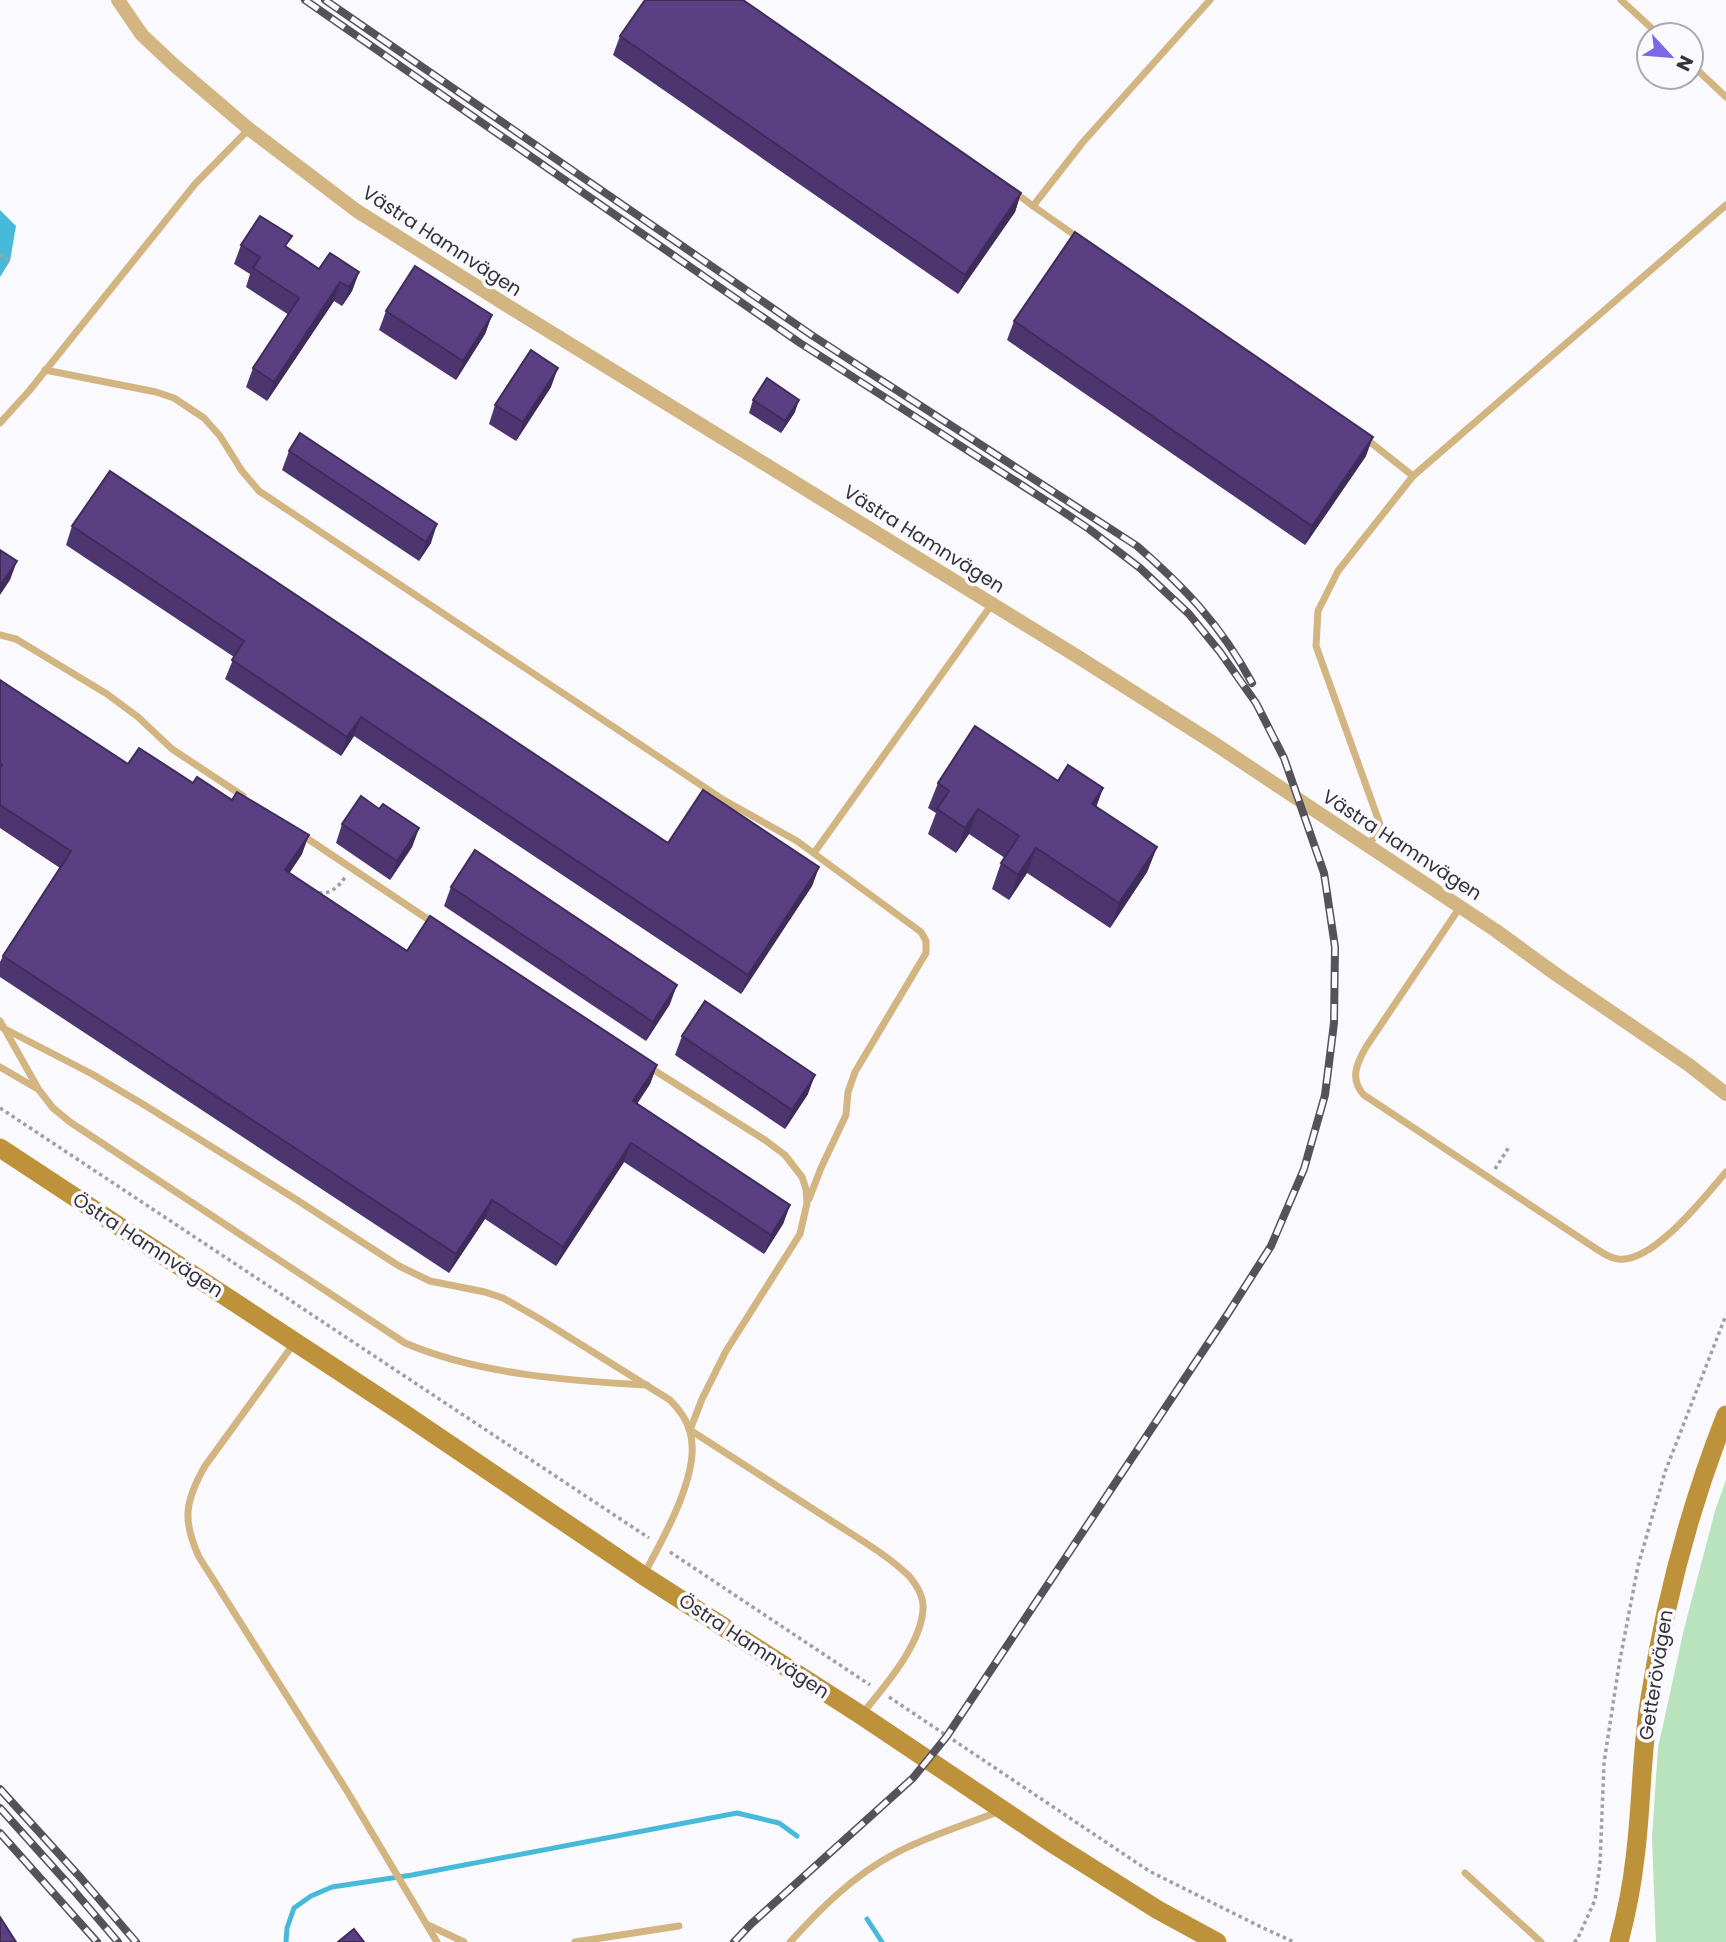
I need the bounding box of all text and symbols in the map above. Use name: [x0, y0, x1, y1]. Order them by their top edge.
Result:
north arrow: [1635, 21, 1705, 91]
text: N: [1670, 51, 1700, 76]
street label: Västra Hamnvägen: [357, 179, 527, 303]
street label: Västra Hamnvägen: [838, 478, 1010, 600]
street label: Västra Hamnvägen: [1317, 783, 1487, 907]
street label: Östra Hamnvägen: [67, 1186, 229, 1304]
street label: Östra Hamnvägen: [673, 1587, 835, 1705]
street label: Getterövägen: [1632, 1608, 1680, 1742]

